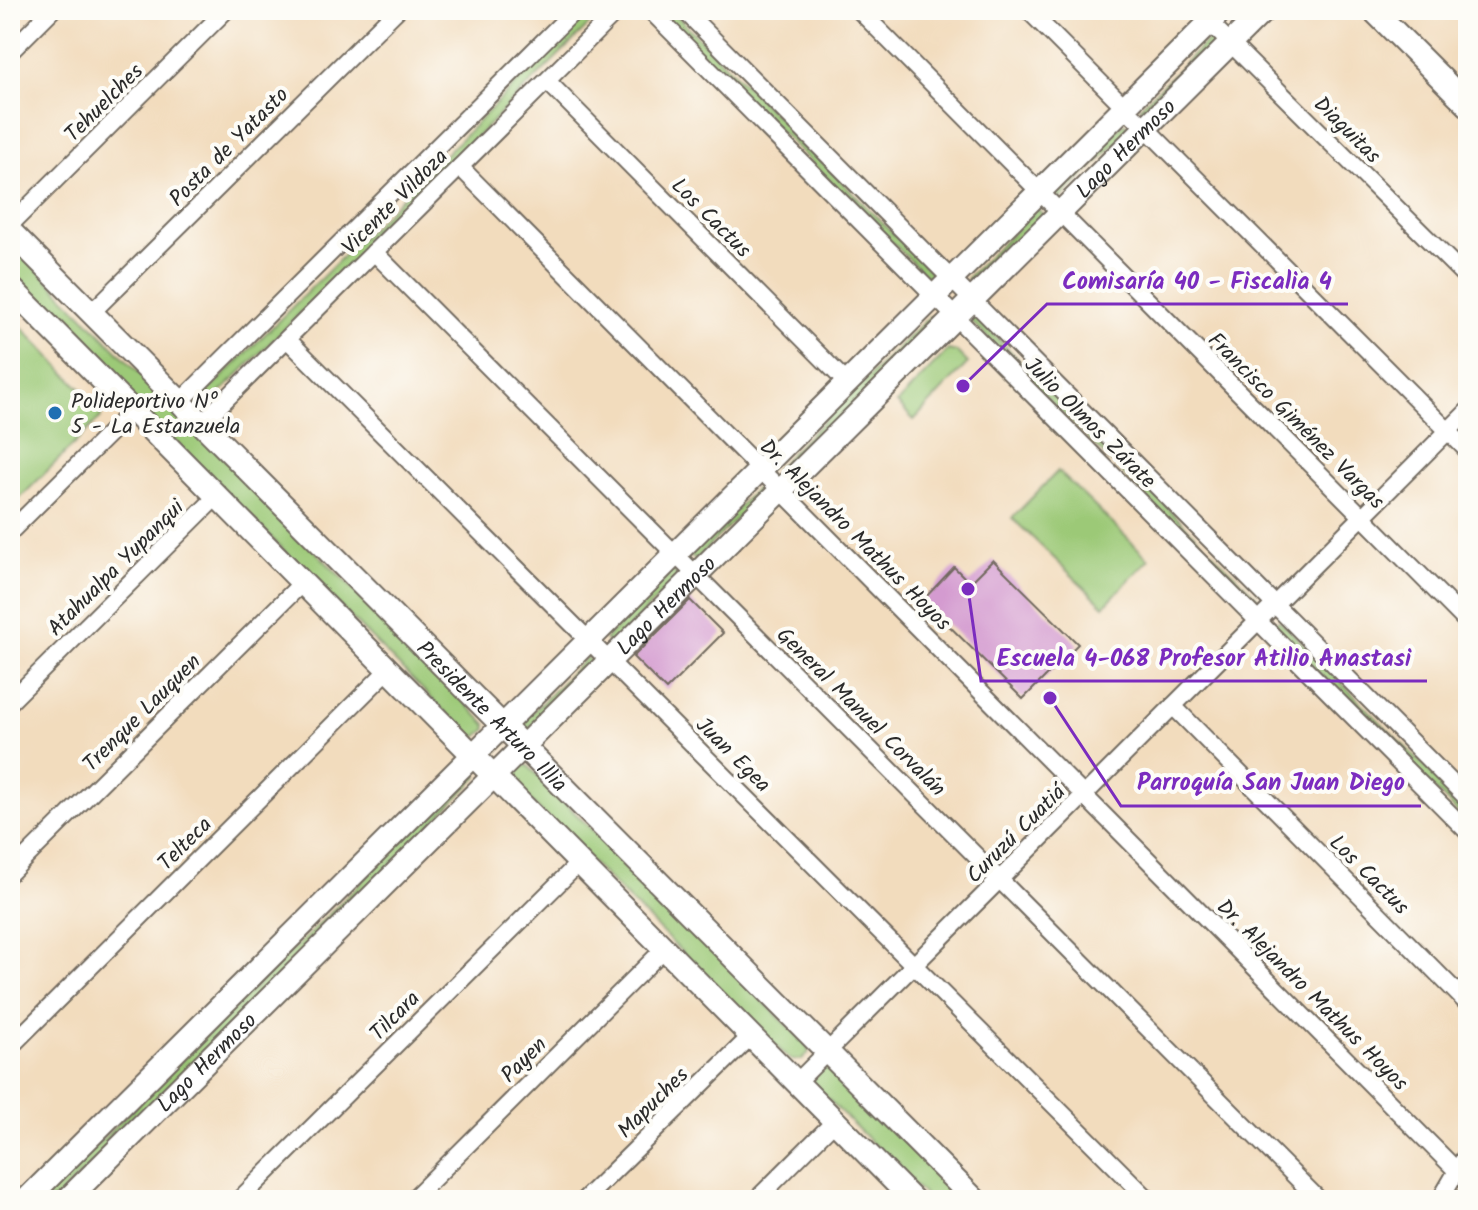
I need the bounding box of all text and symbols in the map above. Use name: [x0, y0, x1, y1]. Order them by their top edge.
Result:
street label: Tehuelches: [57, 56, 153, 152]
street label: Posta de Yatasto: [161, 79, 298, 216]
street label: Diaguitas: [1304, 89, 1389, 173]
street label: Lago Hermoso: [1068, 91, 1185, 208]
street label: Vicente Vildoza: [334, 141, 457, 264]
street label: Los Cactus: [662, 170, 759, 268]
callout: Comisaría 40 - Fiscalia 4: [1047, 256, 1348, 304]
text: Comisaría 40 - Fiscalia 4: [1062, 263, 1332, 302]
street label: Francisco Giménez Vargas: [1198, 325, 1393, 519]
street label: Julio Olmos Zárate: [1015, 350, 1164, 498]
place label: Polideportivo Nº 5 - La Estanzuela: [71, 385, 240, 445]
marker: Polideportivo Nº 5 - La Estanzuela: [46, 404, 64, 422]
street label: Dr. Alejandro Mathus Hoyos: [750, 431, 959, 640]
street label: Atahualpa Yupanqui: [40, 492, 194, 645]
street label: Lago Hermoso: [609, 548, 726, 665]
street label: General Manuel Corvalán: [767, 620, 953, 806]
street label: Presidente Arturo Illia: [407, 633, 575, 802]
callout: Escuela 4-068 Profesor Atilio Anastasi: [981, 633, 1427, 681]
text: Escuela 4-068 Profesor Atilio Anastasi: [997, 640, 1412, 679]
street label: Trenque Lauquen: [75, 646, 210, 781]
street label: Juan Egea: [686, 710, 778, 802]
callout: Parroquía San Juan Diego: [1121, 758, 1421, 806]
text: Parroquía San Juan Diego: [1137, 764, 1405, 803]
street label: Curuzú Cuatiá: [959, 775, 1077, 893]
street label: Telteca: [150, 809, 221, 880]
street label: Los Cactus: [1320, 827, 1417, 925]
street label: Dr. Alejandro Mathus Hoyos: [1207, 891, 1416, 1100]
street label: Tilcara: [362, 983, 429, 1050]
street label: Lago Hermoso: [149, 1005, 266, 1122]
street label: Payen: [493, 1029, 556, 1092]
street label: Mapuches: [610, 1059, 698, 1148]

